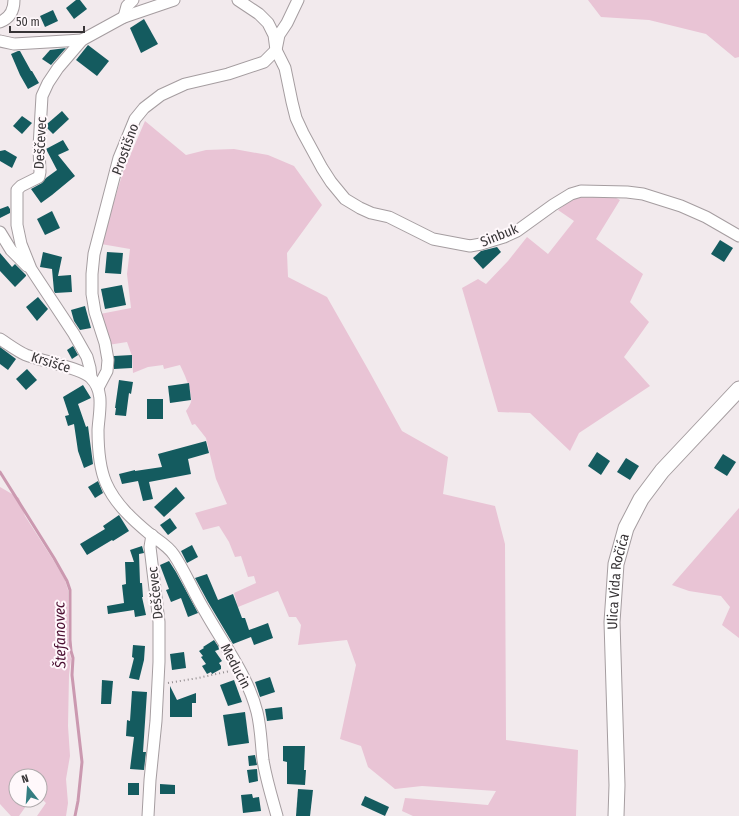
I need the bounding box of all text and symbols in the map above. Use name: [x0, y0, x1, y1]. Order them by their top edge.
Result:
scale bar: [10, 8, 84, 34]
text: 50 m: [16, 15, 40, 29]
street label: Deščevec: [31, 116, 50, 170]
street label: Prostišno: [108, 121, 143, 177]
street label: Sinbuk: [478, 220, 521, 251]
street label: Krsišće: [29, 348, 73, 377]
street label: Ulica Vida Ročića: [604, 532, 633, 630]
street label: Deščevec: [144, 566, 167, 620]
water label: Štefanovec: [50, 601, 70, 670]
street label: Meducin: [217, 641, 254, 692]
north arrow: [8, 768, 48, 808]
text: N: [20, 772, 30, 786]

